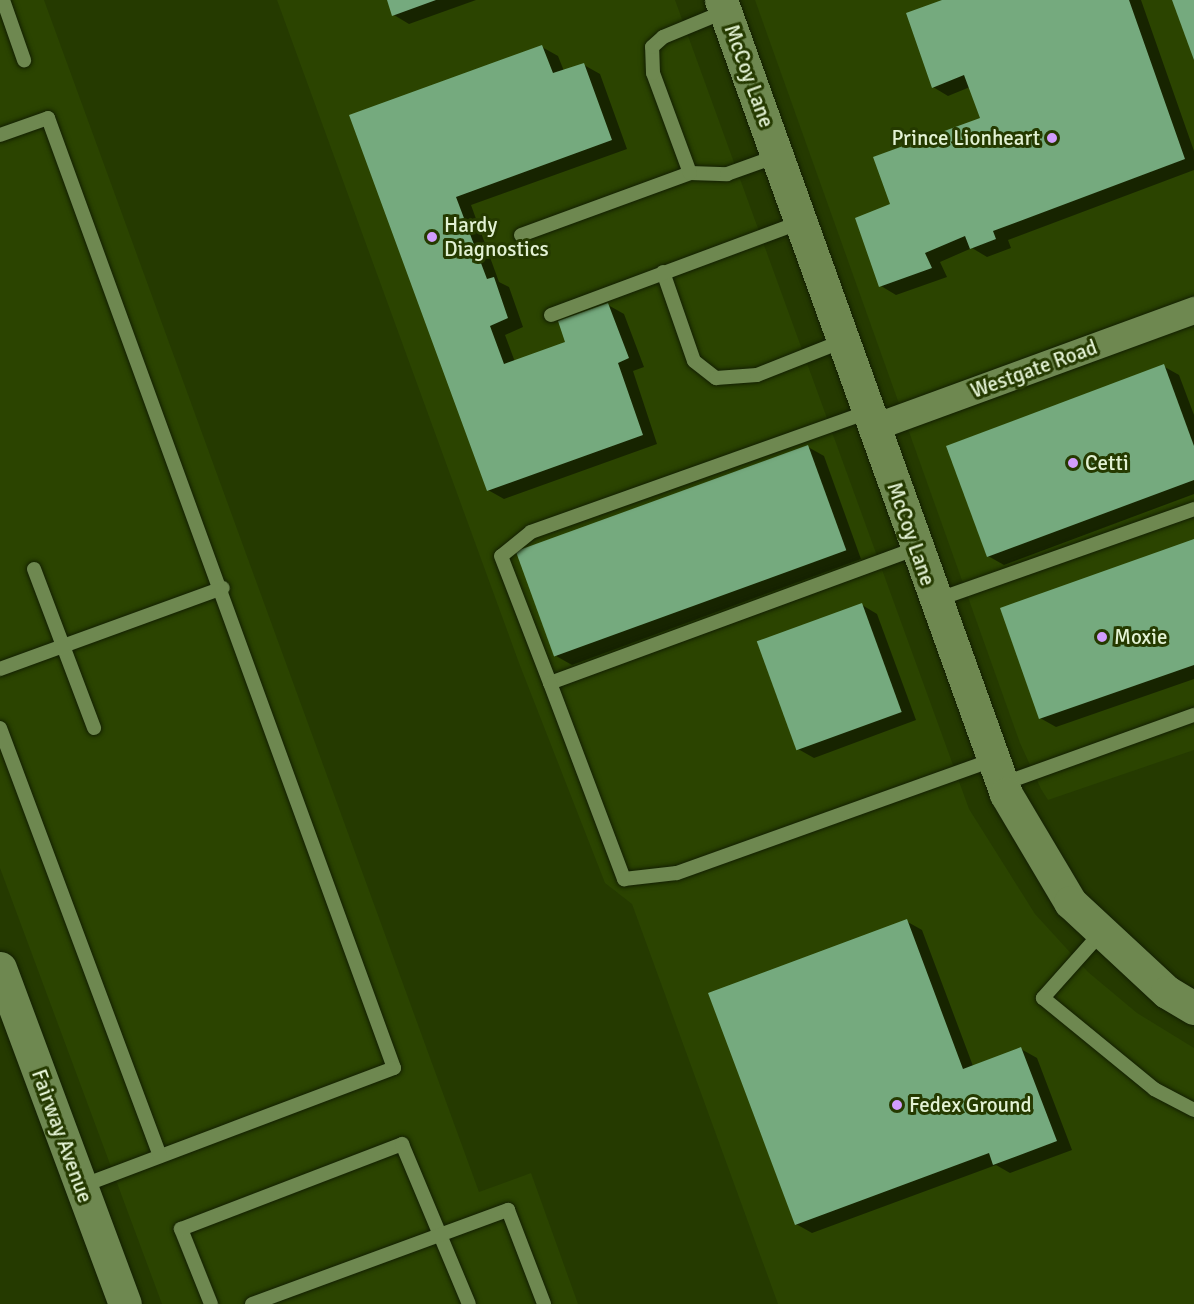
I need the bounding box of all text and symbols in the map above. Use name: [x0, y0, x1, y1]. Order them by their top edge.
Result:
street label: McCoy Lane: [719, 21, 779, 131]
place label: Prince Lionheart: [892, 125, 1040, 151]
marker: Prince Lionheart: [1045, 131, 1059, 145]
place label: Hardy Diagnostics: [444, 212, 549, 262]
marker: Hardy Diagnostics: [425, 230, 439, 244]
street label: Westgate Road: [967, 334, 1101, 404]
place label: Cetti: [1085, 450, 1129, 476]
marker: Cetti: [1066, 456, 1080, 470]
street label: McCoy Lane: [882, 479, 940, 589]
place label: Moxie: [1114, 624, 1167, 650]
marker: Moxie: [1095, 630, 1109, 644]
street label: Fairway Avenue: [26, 1066, 98, 1206]
place label: Fedex Ground: [909, 1092, 1032, 1118]
marker: Fedex Ground: [890, 1098, 904, 1112]

